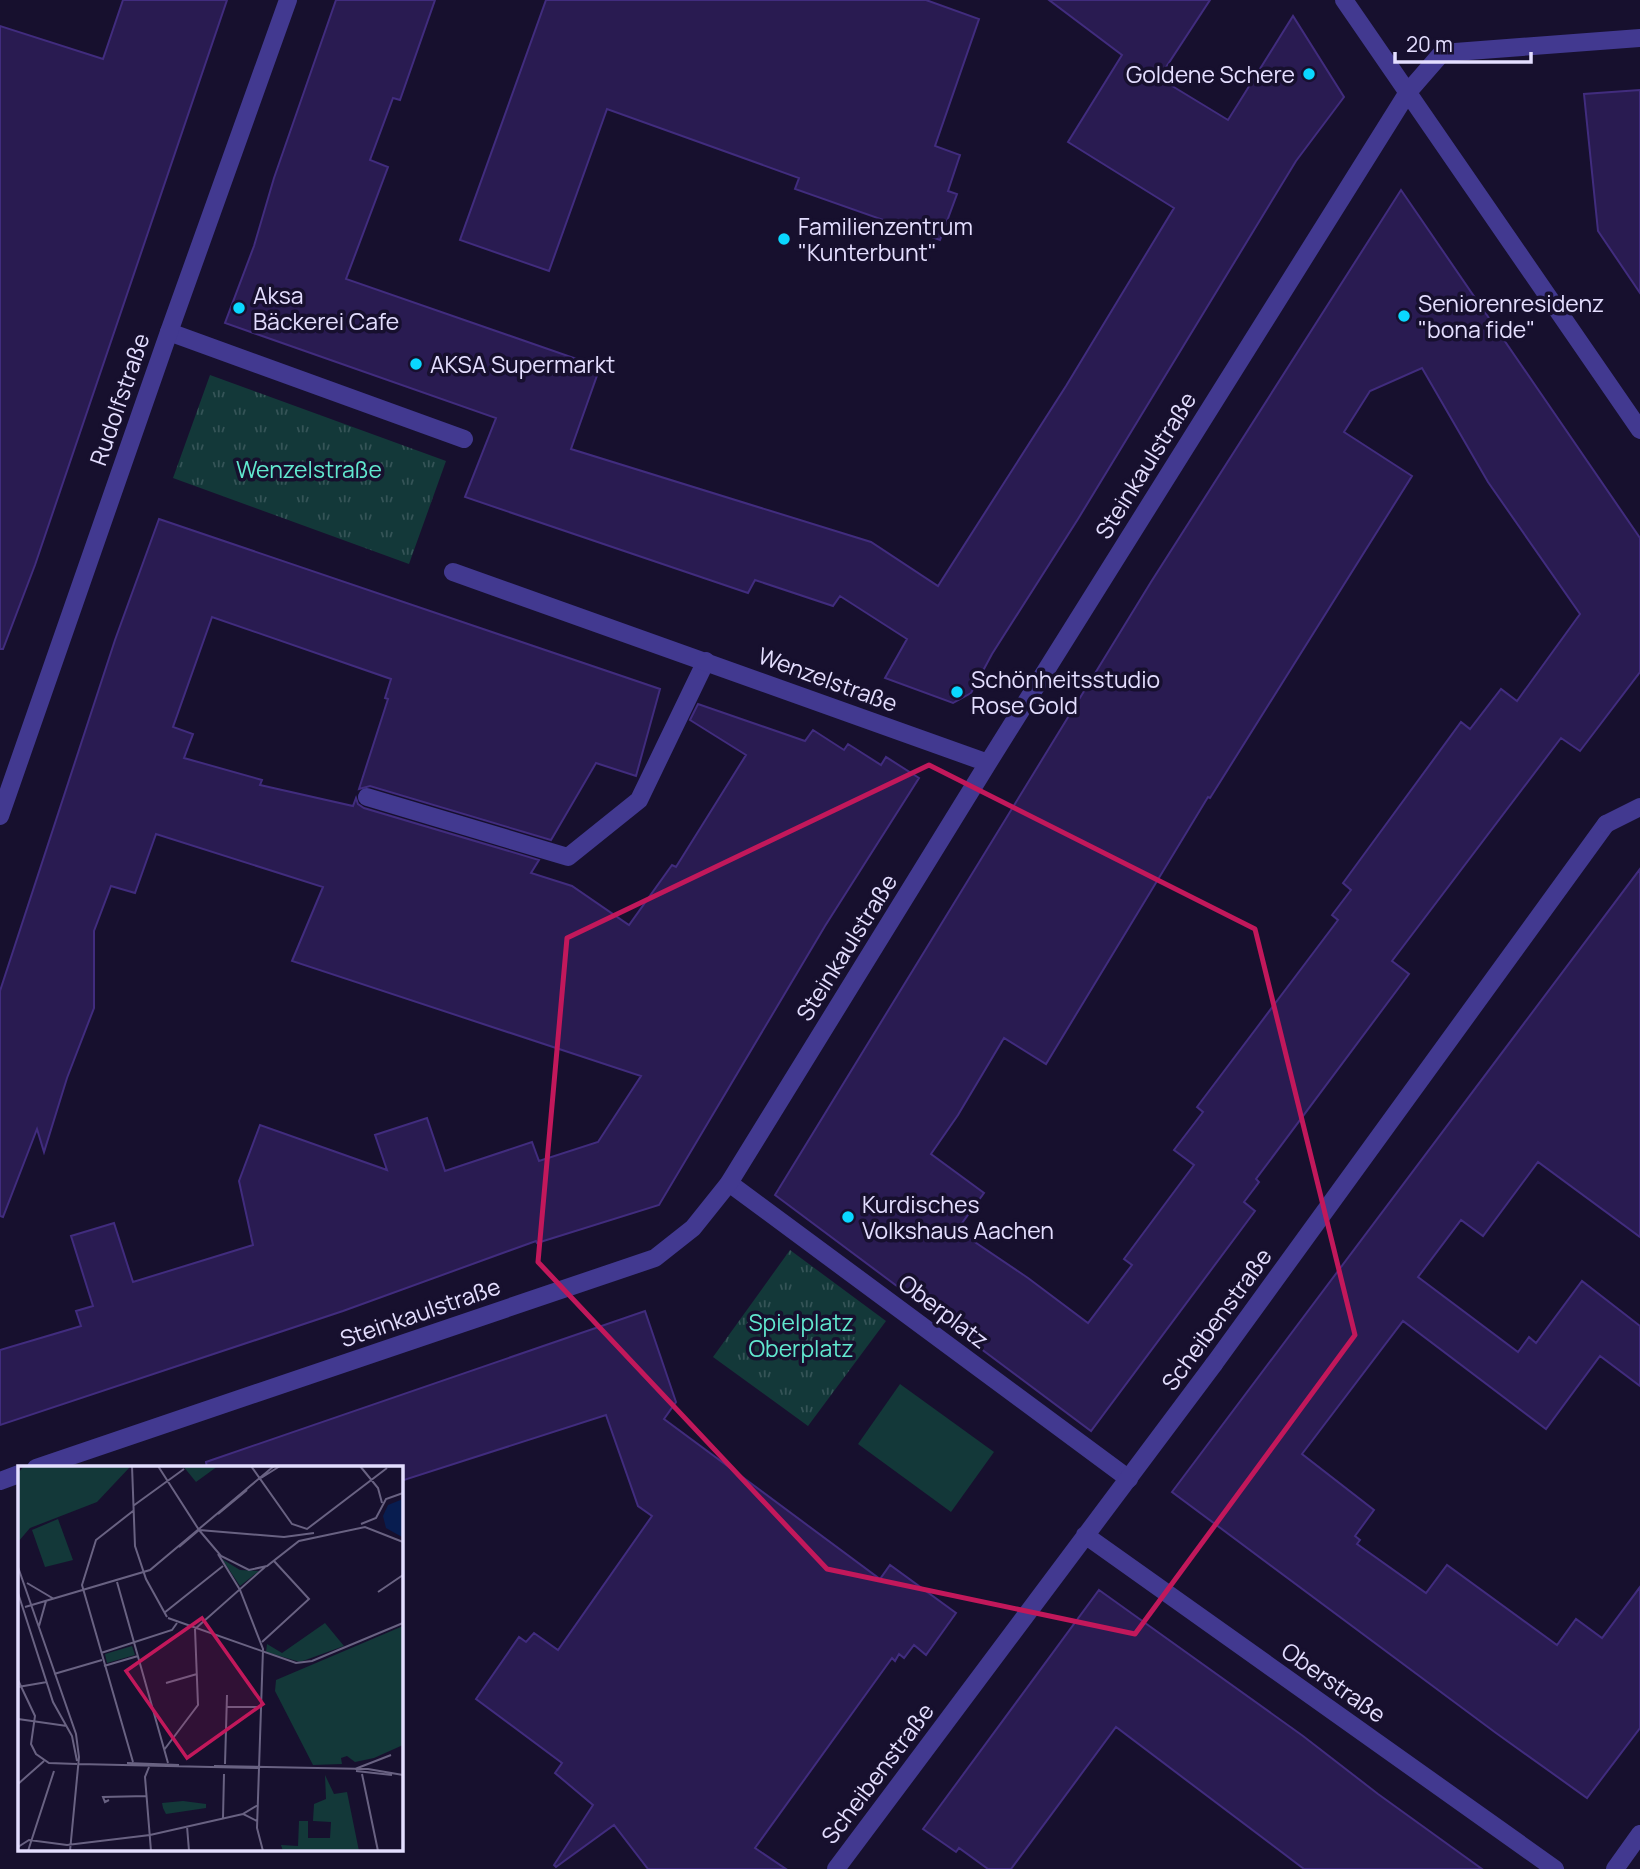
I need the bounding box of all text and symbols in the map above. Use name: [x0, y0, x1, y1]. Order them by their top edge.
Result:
scale bar: [1395, 21, 1532, 65]
text: 20 m: [1406, 30, 1453, 58]
place label: Goldene Schere: [1126, 58, 1295, 90]
marker: Goldene Schere: [1301, 66, 1317, 82]
place label: Familienzentrum "Kunterbunt": [798, 210, 973, 268]
marker: Familienzentrum "Kunterbunt": [776, 231, 792, 247]
place label: Aksa Bäckerei Cafe: [253, 279, 399, 337]
place label: Seniorenresidenz "bona fide": [1418, 287, 1604, 345]
marker: Aksa Bäckerei Cafe: [231, 300, 247, 316]
marker: Seniorenresidenz "bona fide": [1396, 308, 1412, 324]
street label: Rudolfstraße: [81, 329, 157, 469]
place label: AKSA Supermarkt: [430, 348, 615, 380]
marker: AKSA Supermarkt: [408, 356, 424, 372]
street label: Steinkaulstraße: [1087, 385, 1203, 545]
park label: Wenzelstraße: [236, 453, 382, 485]
street label: Wenzelstraße: [754, 639, 902, 719]
place label: Schönheitsstudio Rose Gold: [971, 663, 1160, 721]
marker: Schönheitsstudio Rose Gold: [949, 684, 965, 700]
street label: Steinkaulstraße: [788, 867, 904, 1027]
place label: Kurdisches Volkshaus Aachen: [862, 1188, 1054, 1246]
marker: Kurdisches Volkshaus Aachen: [840, 1209, 856, 1225]
street label: Scheibenstraße: [1153, 1241, 1279, 1397]
street label: Oberplatz: [892, 1267, 996, 1355]
street label: Steinkaulstraße: [335, 1270, 505, 1354]
park label: Spielplatz Oberplatz: [748, 1306, 854, 1364]
inset map: [18, 1466, 402, 1852]
street label: Oberstraße: [1275, 1634, 1393, 1730]
street label: Scheibenstraße: [813, 1696, 941, 1850]

